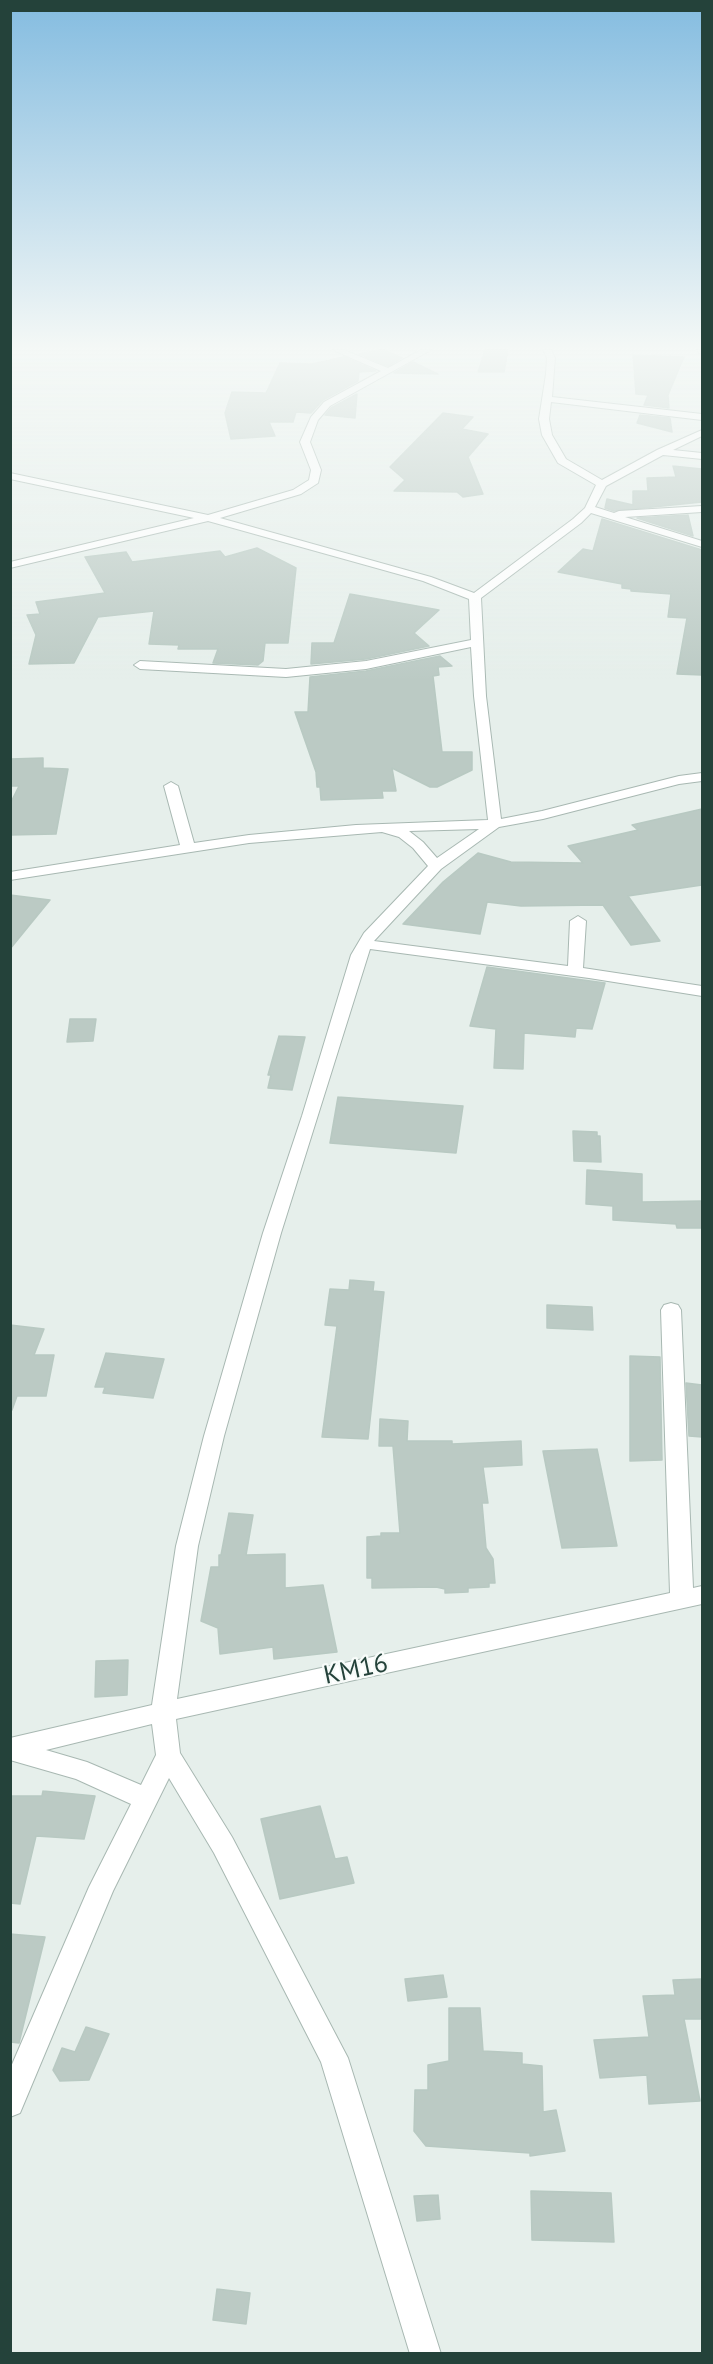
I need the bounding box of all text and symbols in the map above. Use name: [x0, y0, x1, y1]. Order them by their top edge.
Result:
street label: KM16: [321, 1648, 391, 1692]

